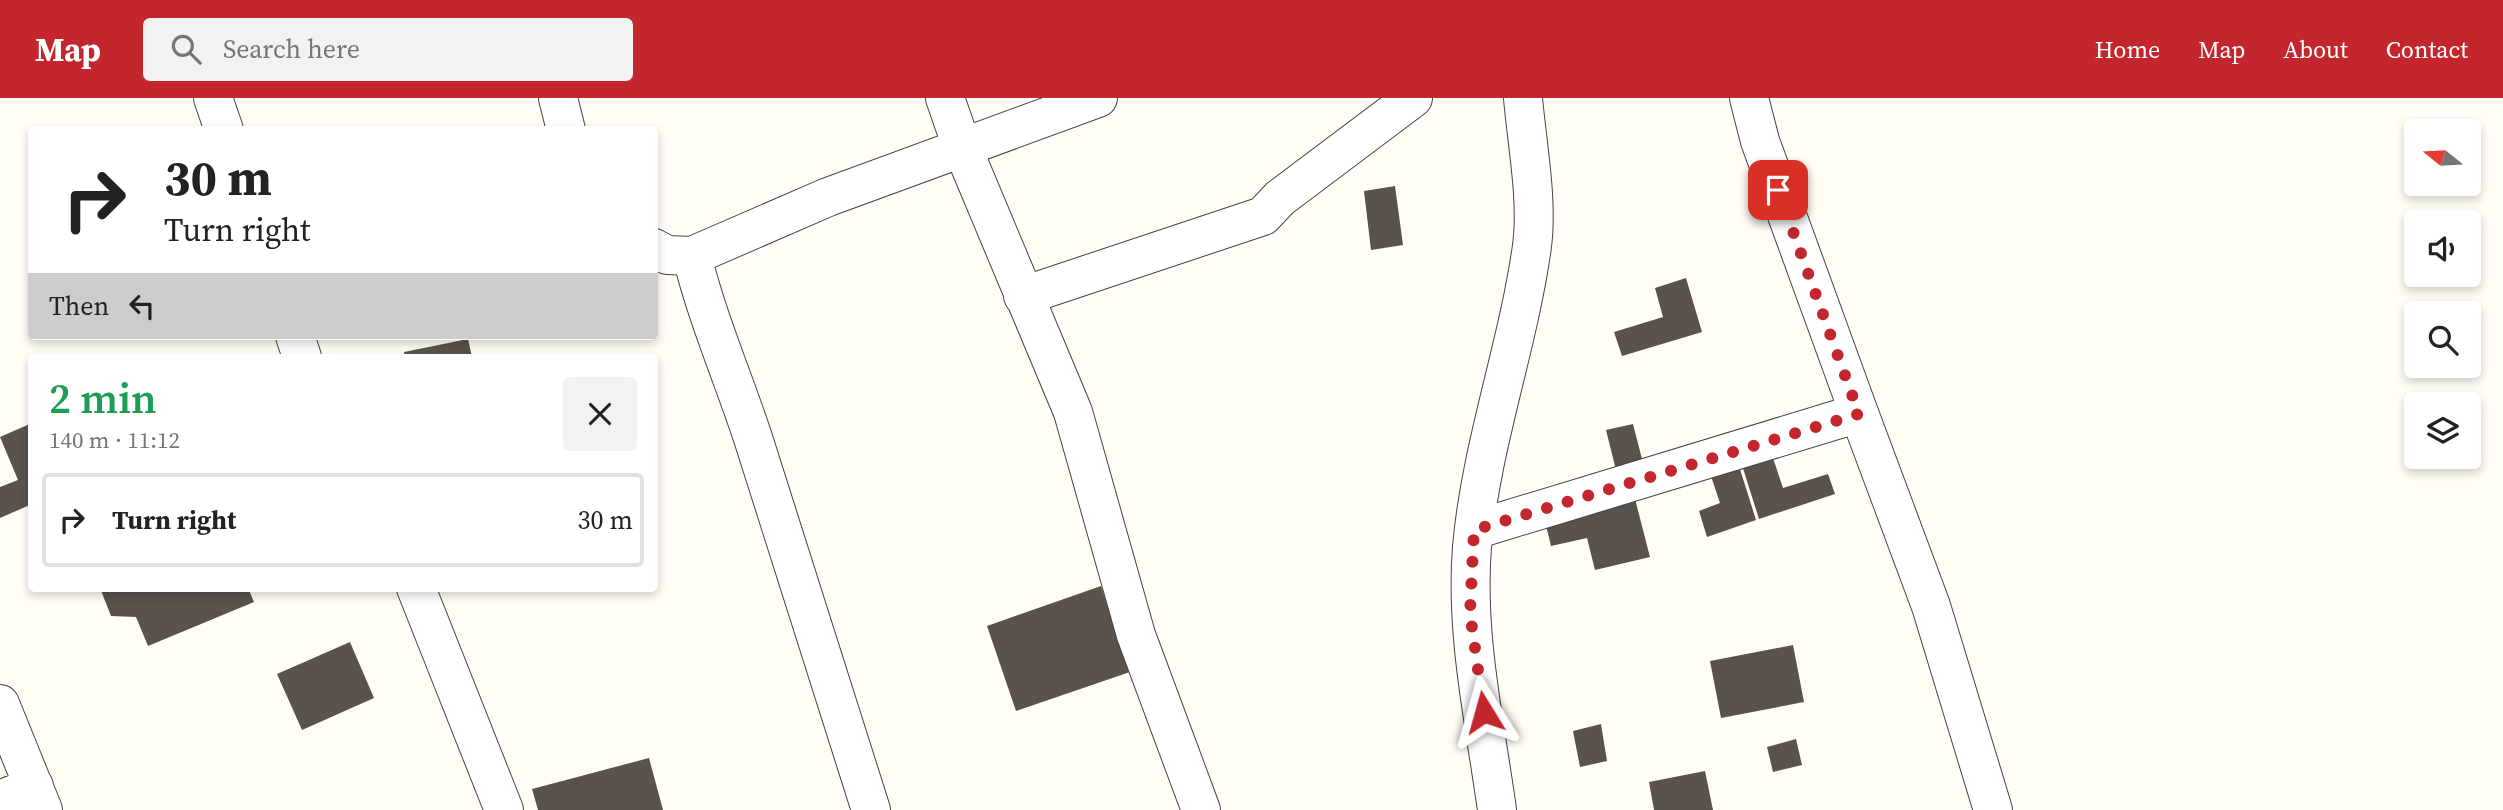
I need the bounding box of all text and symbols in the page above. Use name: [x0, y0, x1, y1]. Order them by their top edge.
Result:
search box: [143, 18, 633, 81]
text: Map: [35, 27, 101, 72]
icon: search: [167, 30, 205, 68]
text: Search here: [223, 31, 360, 67]
text: Home: [2095, 33, 2160, 66]
text: Map: [2198, 33, 2245, 66]
text: About: [2283, 33, 2348, 66]
text: Contact: [2386, 33, 2468, 66]
north arrow: [2404, 119, 2482, 196]
map controls: [2404, 119, 2481, 469]
text: 30 m: [164, 144, 272, 211]
icon: right: [49, 154, 140, 245]
pin: [1748, 160, 1808, 220]
icon: arrive: [1759, 171, 1797, 209]
text: Turn right: [164, 208, 310, 252]
button: sound: [2404, 210, 2481, 287]
icon: left: [123, 287, 161, 325]
text: Then: [49, 288, 109, 324]
button: search: [2404, 301, 2481, 378]
text: 2 min: [49, 369, 157, 427]
button: close: [563, 377, 637, 451]
button: layers: [2404, 392, 2481, 469]
text: 140 m · 11:12: [49, 424, 180, 456]
icon: right: [53, 501, 91, 539]
text: Turn right: [112, 502, 236, 538]
text: 30 m: [578, 502, 633, 538]
position arrow: [1447, 675, 1521, 749]

